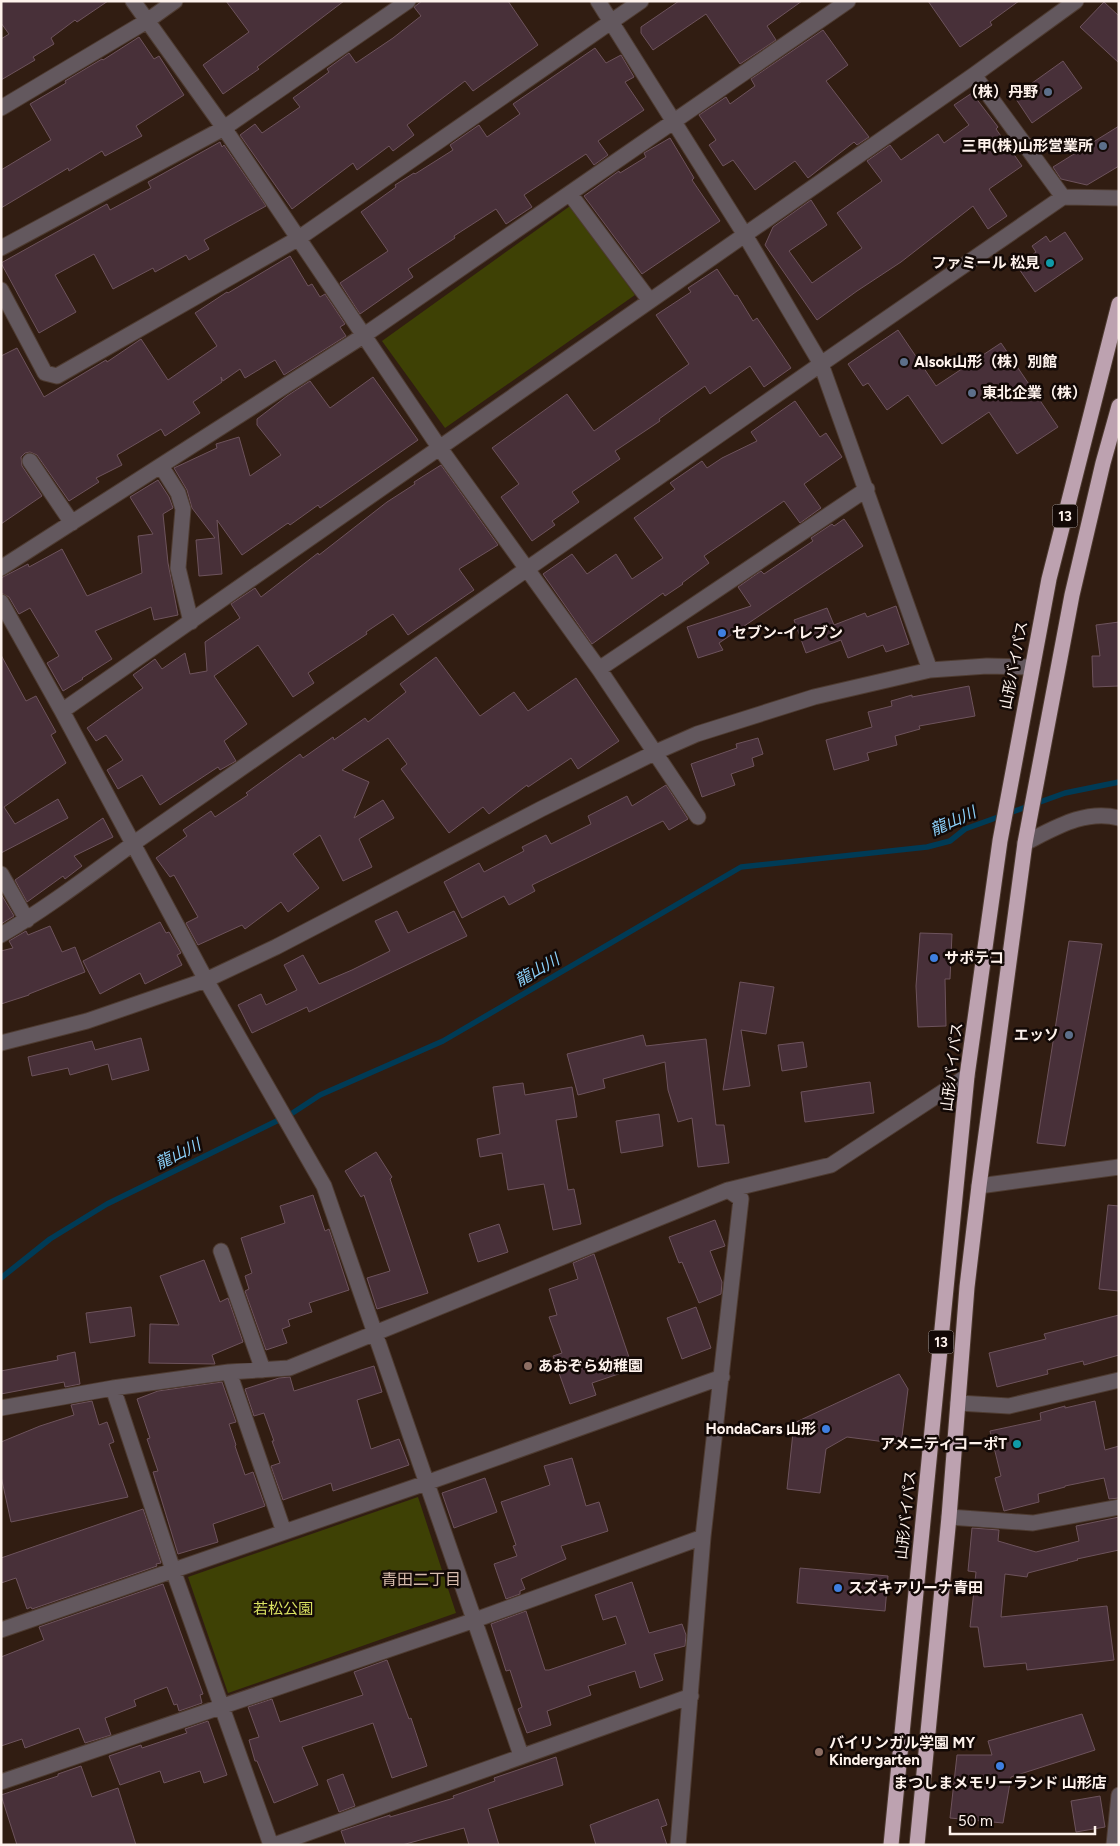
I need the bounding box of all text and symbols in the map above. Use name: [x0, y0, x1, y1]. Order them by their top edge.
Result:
place label: （株）丹野: [963, 83, 1038, 101]
marker: （株）丹野: [1042, 86, 1054, 98]
place label: 三甲(株)山形営業所: [962, 137, 1093, 155]
marker: 三甲(株)山形営業所: [1097, 140, 1109, 152]
place label: ファミール 松見: [931, 254, 1040, 272]
marker: ファミール 松見: [1044, 257, 1056, 269]
place label: Alsok山形（株）別館: [914, 353, 1057, 371]
marker: Alsok山形（株）別館: [898, 356, 910, 368]
place label: 東北企業（株）: [982, 384, 1087, 402]
marker: 東北企業（株）: [966, 387, 978, 399]
road number: 13: [1052, 504, 1078, 528]
street label: 山形バイパス: [997, 619, 1031, 711]
place label: セブン-イレブン: [732, 624, 843, 642]
marker: セブン-イレブン: [716, 627, 728, 639]
water label: 龍山川: [927, 802, 981, 839]
water label: 龍山川: [511, 949, 564, 990]
place label: サポテコ: [944, 949, 1004, 967]
marker: サポテコ: [928, 952, 940, 964]
street label: 山形バイパス: [938, 1021, 966, 1113]
place label: エッソ: [1014, 1026, 1059, 1044]
marker: エッソ: [1063, 1029, 1075, 1041]
water label: 龍山川: [152, 1134, 206, 1173]
road number: 13: [928, 1330, 954, 1354]
place label: あおぞら幼稚園: [538, 1357, 643, 1375]
marker: あおぞら幼稚園: [522, 1360, 534, 1372]
place label: HondaCars 山形: [705, 1420, 816, 1438]
marker: HondaCars 山形: [820, 1423, 832, 1435]
place label: アメニティコーポT: [880, 1435, 1007, 1453]
marker: アメニティコーポT: [1011, 1438, 1023, 1450]
street label: 山形バイパス: [892, 1469, 920, 1561]
district label: 青田二丁目: [381, 1570, 461, 1589]
place label: スズキアリーナ青田: [848, 1579, 983, 1597]
marker: スズキアリーナ青田: [832, 1582, 844, 1594]
park label: 若松公園: [253, 1600, 313, 1618]
place label: バイリンガル学園 MY Kindergarten: [829, 1734, 975, 1769]
marker: バイリンガル学園 MY Kindergarten: [813, 1746, 825, 1758]
marker: まつしまメモリーランド 山形店: [994, 1760, 1006, 1772]
place label: まつしまメモリーランド 山形店: [893, 1774, 1107, 1792]
scale bar: [950, 1804, 1095, 1836]
text: 50 m: [958, 1812, 993, 1830]

